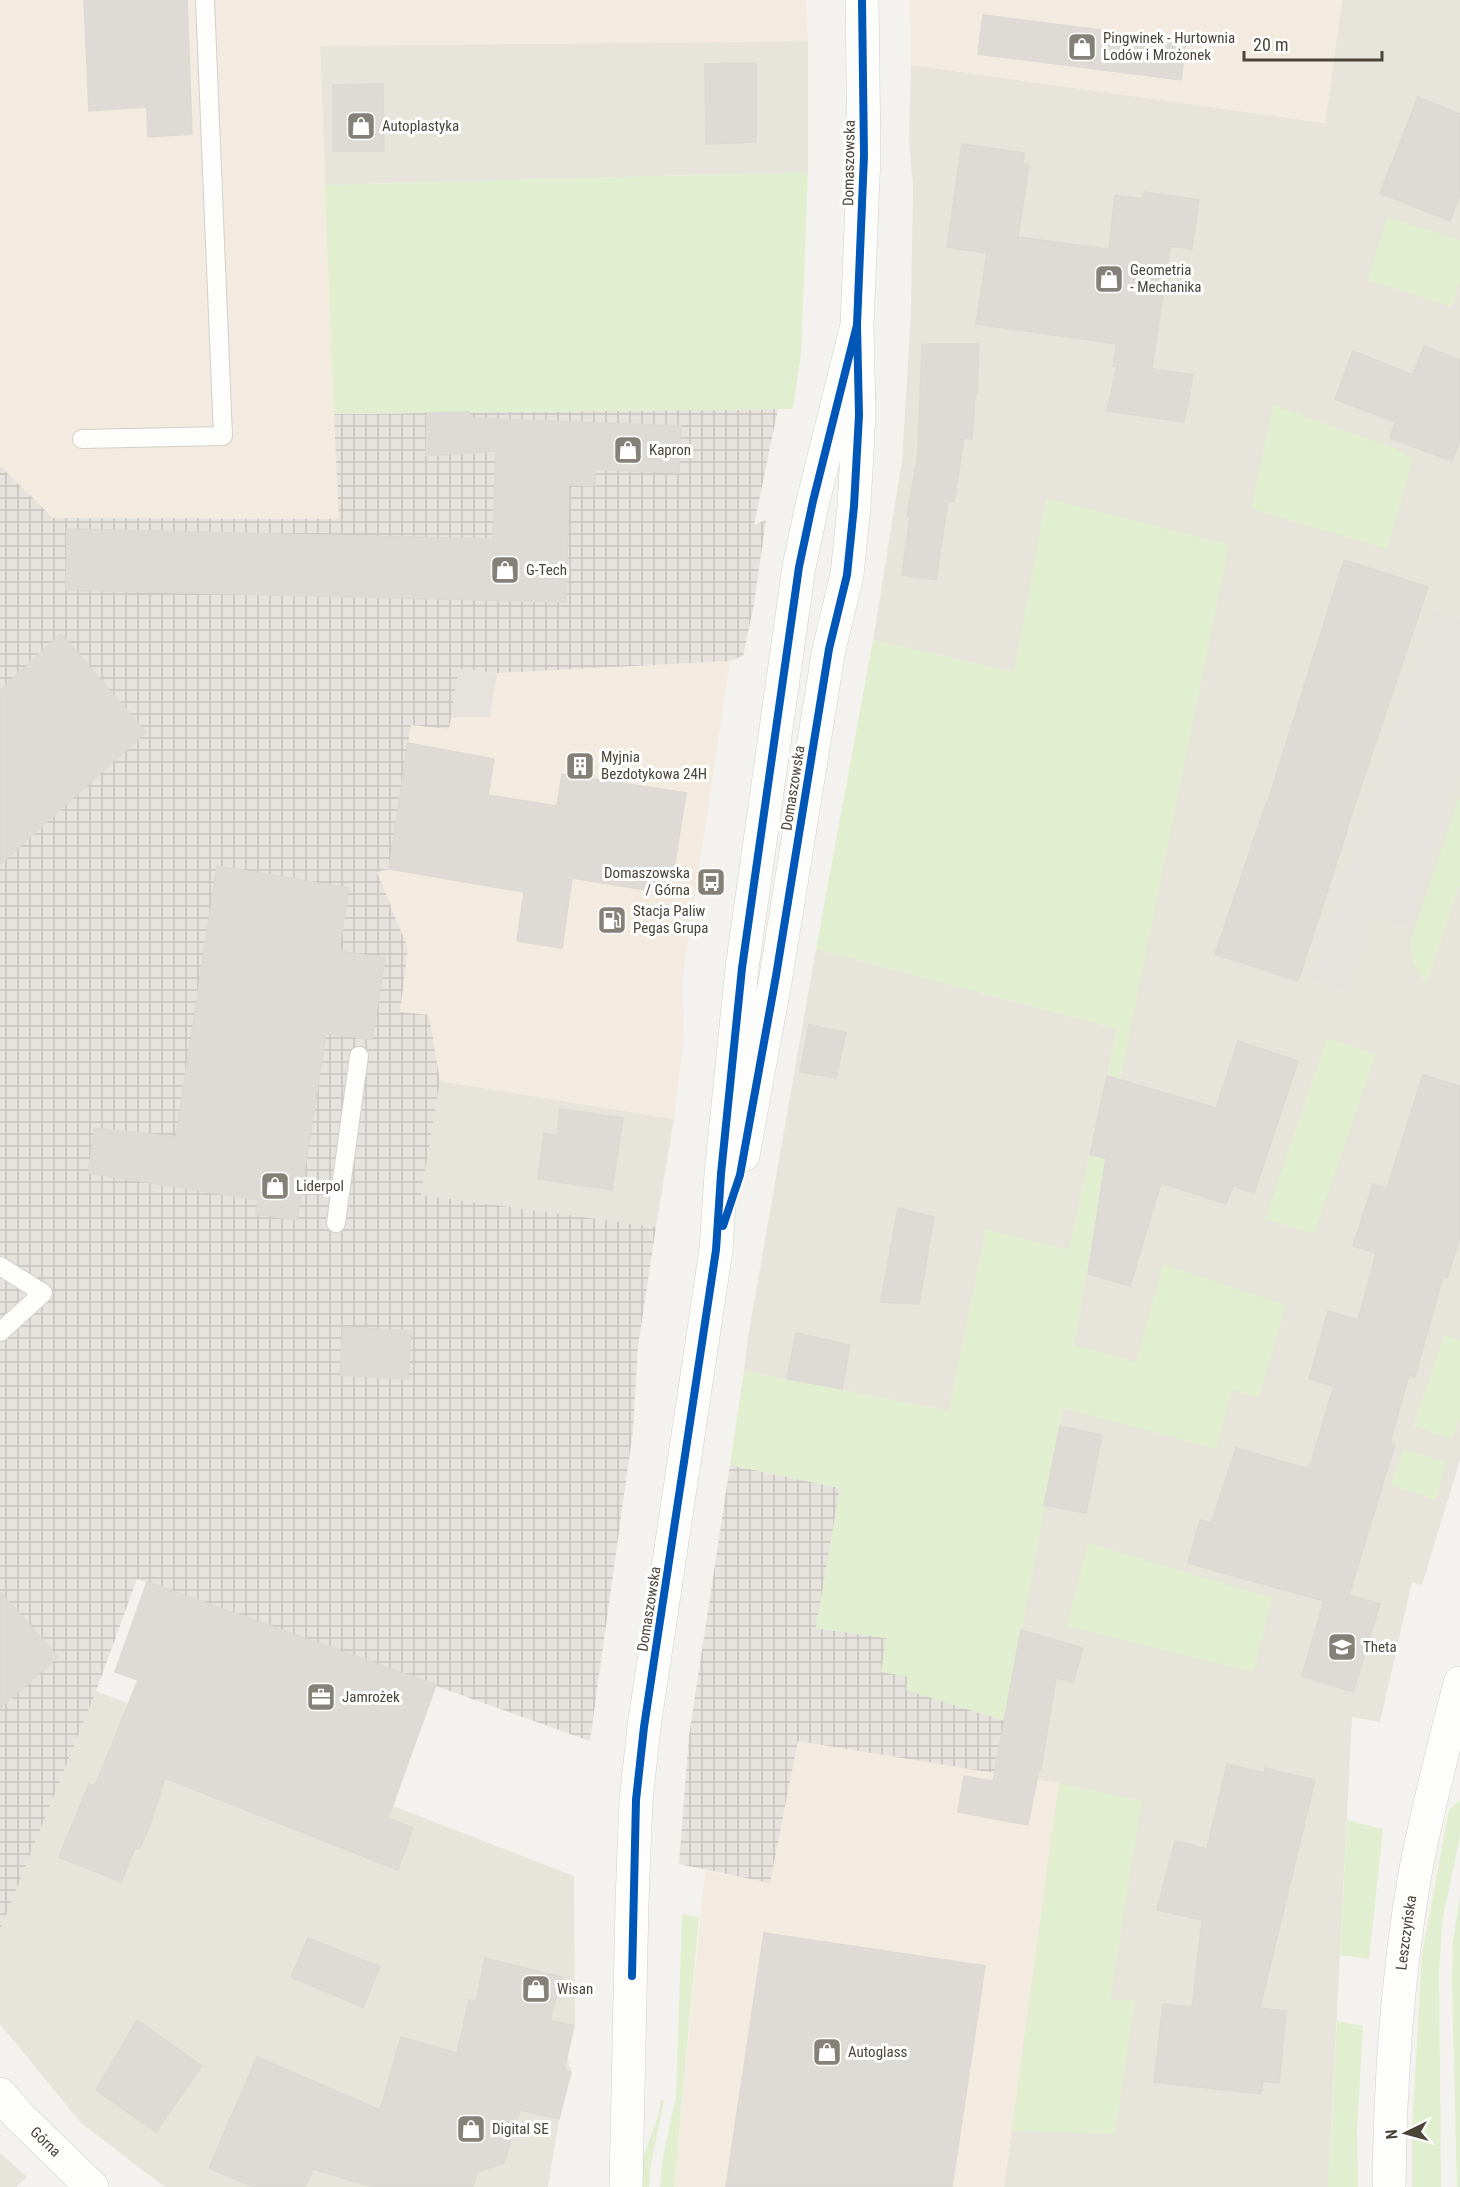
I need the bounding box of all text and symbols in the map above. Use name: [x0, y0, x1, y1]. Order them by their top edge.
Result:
scale bar: [1244, 24, 1382, 62]
place label: Pingwinek - Hurtownia Lodów i Mrożonek: [1103, 29, 1235, 64]
shop icon: Pingwinek - Hurtownia Lodów i Mrożonek: [1066, 31, 1098, 63]
text: 20 m: [1253, 34, 1288, 55]
shop icon: Autoplastyka: [345, 110, 377, 142]
place label: Autoplastyka: [382, 117, 459, 135]
street label: Domaszowska: [839, 120, 859, 206]
place label: Geometria - Mechanika: [1130, 261, 1202, 296]
shop icon: Geometria - Mechanika: [1093, 263, 1125, 295]
shop icon: Kapron: [612, 434, 644, 466]
place label: Kapron: [649, 441, 691, 459]
shop icon: G-Tech: [489, 554, 521, 586]
place label: G-Tech: [526, 561, 567, 579]
street label: Domaszowska: [777, 744, 809, 832]
place label: Myjnia Bezdotykowa 24H: [601, 748, 707, 783]
building icon: Myjnia Bezdotykowa 24H: [564, 750, 596, 782]
place label: Domaszowska / Górna: [604, 864, 690, 899]
bus stop icon: Domaszowska / Górna: [695, 866, 727, 898]
place label: Stacja Paliw Pegas Grupa: [633, 902, 708, 937]
fuel station icon: Stacja Paliw Pegas Grupa: [596, 904, 628, 936]
shop icon: Liderpol: [259, 1170, 291, 1202]
place label: Liderpol: [296, 1177, 344, 1195]
street label: Domaszowska: [633, 1565, 665, 1653]
school or university icon: Theta: [1326, 1631, 1358, 1663]
place label: Theta: [1363, 1638, 1397, 1656]
office icon: Jamrożek: [305, 1681, 337, 1713]
place label: Jamrożek: [342, 1688, 400, 1706]
street label: Leszczyńska: [1392, 1894, 1420, 1971]
shop icon: Wisan: [520, 1973, 552, 2005]
place label: Wisan: [557, 1980, 593, 1998]
shop icon: Autoglass: [811, 2036, 843, 2068]
place label: Autoglass: [848, 2043, 908, 2061]
north arrow: [1376, 2103, 1436, 2163]
shop icon: Digital SE: [455, 2113, 487, 2145]
place label: Digital SE: [492, 2120, 549, 2138]
street label: Górna: [26, 2123, 64, 2161]
text: N: [1382, 2129, 1401, 2140]

